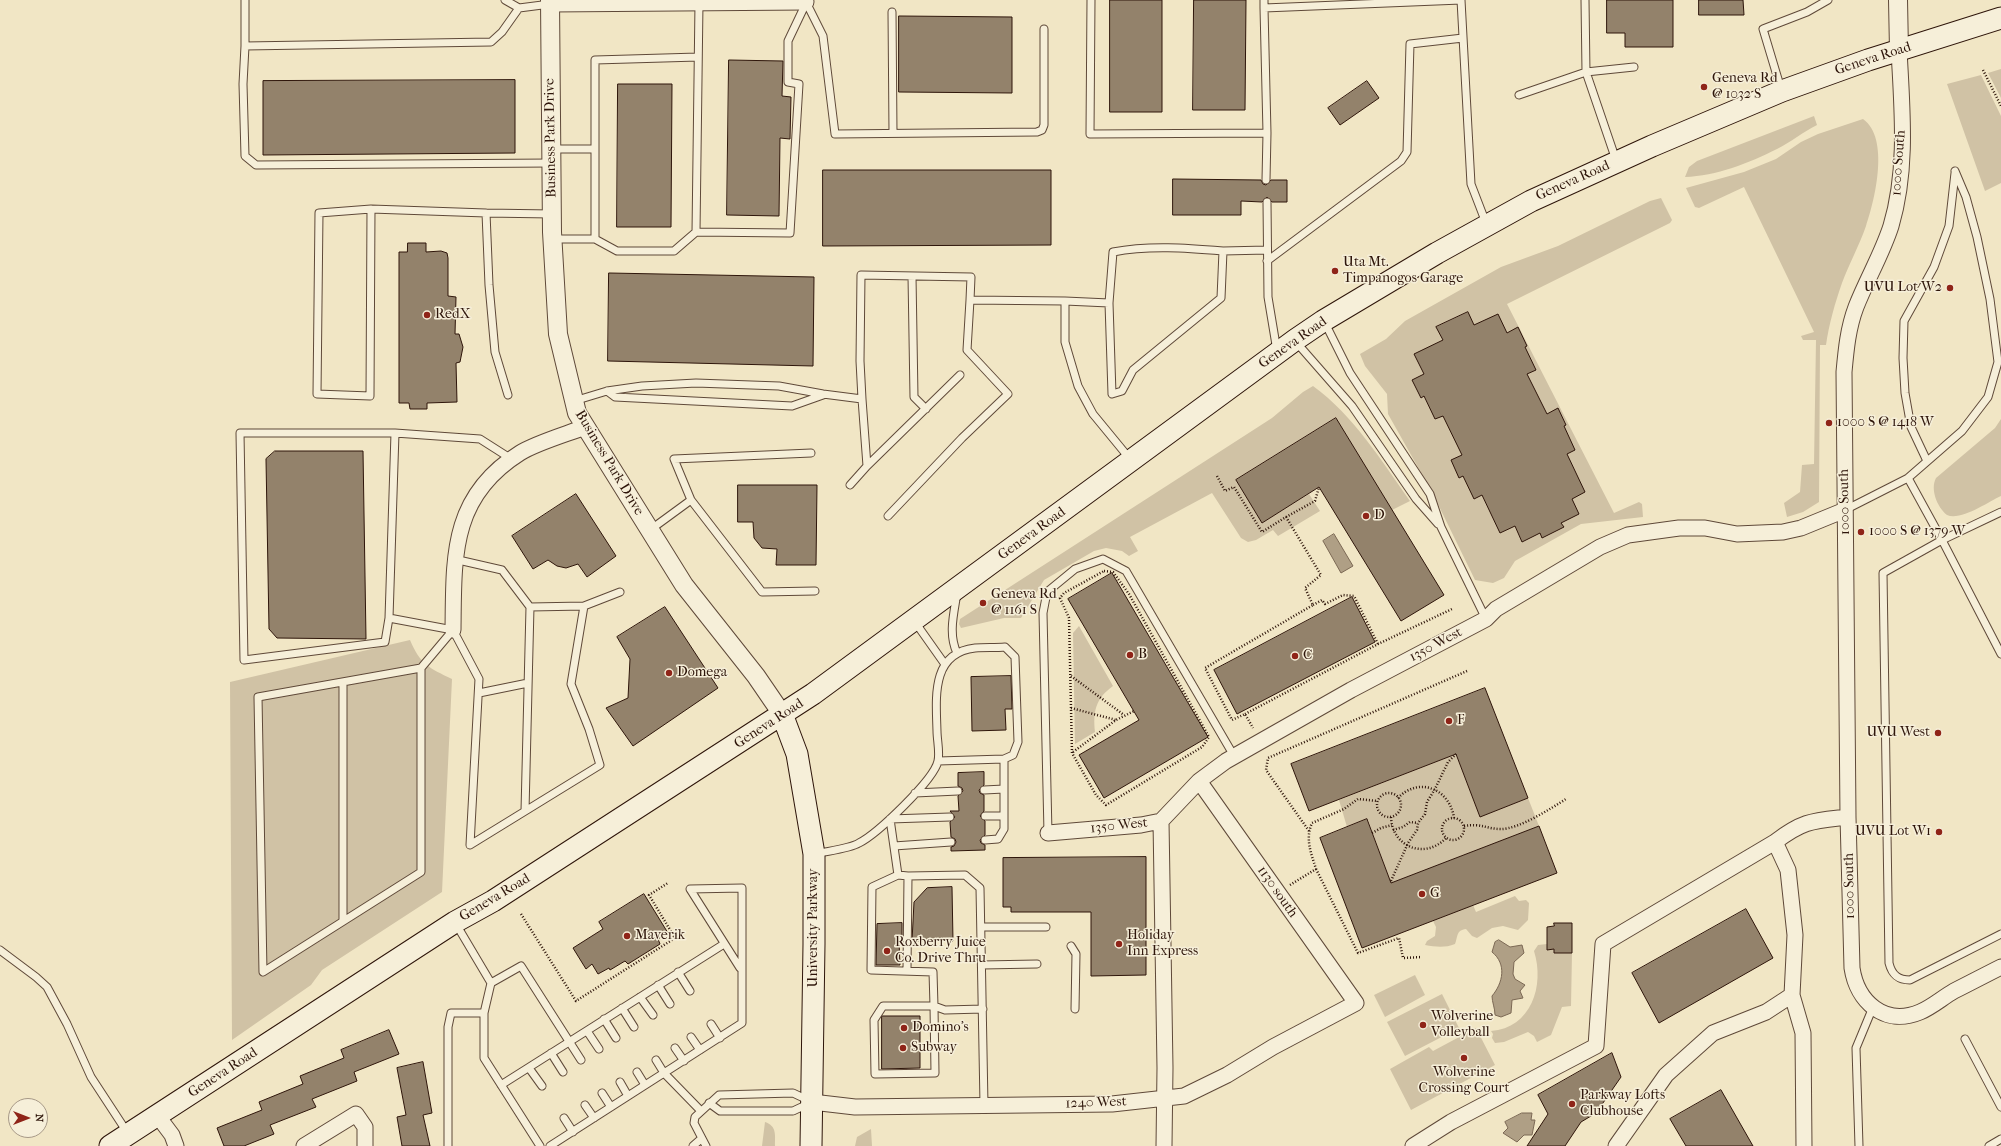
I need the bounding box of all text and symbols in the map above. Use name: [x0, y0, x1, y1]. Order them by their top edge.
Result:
street label: Geneva Road: [1833, 39, 1913, 79]
place label: Geneva Rd @ 1032 S: [1712, 71, 1778, 104]
street label: Business Park Drive: [542, 78, 560, 198]
marker: Geneva Rd @ 1032 S: [1699, 82, 1709, 92]
street label: 1000 South: [1888, 129, 1910, 197]
street label: Geneva Road: [1533, 157, 1613, 205]
place label: Uta Mt. Timpanogos Garage: [1343, 255, 1463, 288]
marker: Uta Mt. Timpanogos Garage: [1330, 266, 1340, 276]
place label: UVU Lot W2: [1864, 280, 1942, 296]
marker: UVU Lot W2: [1945, 283, 1955, 293]
place label: RedX: [435, 307, 471, 323]
marker: RedX: [422, 310, 432, 320]
street label: Geneva Road: [1256, 313, 1330, 373]
street label: Business Park Drive: [571, 407, 647, 519]
place label: 1000 S @ 1418 W: [1837, 415, 1934, 431]
marker: 1000 S @ 1418 W: [1824, 418, 1834, 428]
street label: 1000 South: [1836, 469, 1854, 535]
street label: Geneva Road: [995, 504, 1069, 564]
place label: D: [1374, 508, 1385, 524]
marker: D: [1361, 511, 1371, 521]
place label: 1000 S @ 1379 W: [1869, 524, 1965, 540]
marker: 1000 S @ 1379 W: [1856, 527, 1866, 537]
place label: Geneva Rd @ 1161 S: [991, 587, 1057, 620]
marker: Geneva Rd @ 1161 S: [978, 598, 988, 608]
street label: 1350 West: [1407, 624, 1465, 666]
place label: B: [1138, 647, 1147, 663]
place label: C: [1303, 648, 1312, 664]
marker: B: [1125, 650, 1135, 660]
marker: C: [1290, 651, 1300, 661]
place label: Domega: [677, 665, 727, 681]
marker: Domega: [664, 668, 674, 678]
street label: Geneva Road: [731, 695, 807, 753]
place label: F: [1457, 713, 1465, 729]
marker: F: [1444, 716, 1454, 726]
place label: UVU West: [1866, 725, 1930, 741]
marker: UVU West: [1933, 728, 1943, 738]
street label: 1350 West: [1090, 815, 1148, 837]
place label: UVU Lot W1: [1855, 824, 1931, 840]
marker: UVU Lot W1: [1934, 827, 1944, 837]
street label: 1000 South: [1841, 853, 1859, 919]
street label: 1130 south: [1253, 863, 1301, 921]
street label: University Parkway: [806, 868, 822, 988]
street label: Geneva Road: [457, 870, 533, 926]
place label: G: [1430, 886, 1440, 902]
marker: G: [1417, 889, 1427, 899]
place label: Maverik: [635, 928, 685, 944]
place label: Holiday Inn Express: [1127, 928, 1198, 960]
marker: Maverik: [622, 931, 632, 941]
place label: Roxberry Juice Co. Drive Thru: [895, 935, 986, 968]
marker: Holiday Inn Express: [1114, 939, 1124, 949]
marker: Roxberry Juice Co. Drive Thru: [882, 946, 892, 956]
place label: Wolverine Volleyball: [1431, 1009, 1493, 1042]
place label: Domino's: [912, 1020, 969, 1036]
marker: Wolverine Volleyball: [1418, 1020, 1428, 1030]
marker: Domino's: [899, 1023, 909, 1033]
place label: Subway: [911, 1040, 957, 1056]
marker: Subway: [898, 1043, 908, 1053]
street label: Geneva Road: [185, 1044, 261, 1102]
marker: Wolverine Crossing Court: [1459, 1053, 1469, 1063]
place label: Wolverine Crossing Court: [1419, 1065, 1509, 1098]
place label: Parkway Lofts Clubhouse: [1580, 1088, 1665, 1120]
street label: 1240 West: [1065, 1094, 1127, 1112]
north arrow: [8, 1098, 48, 1138]
marker: Parkway Lofts Clubhouse: [1567, 1099, 1577, 1109]
text: N: [33, 1114, 46, 1122]

